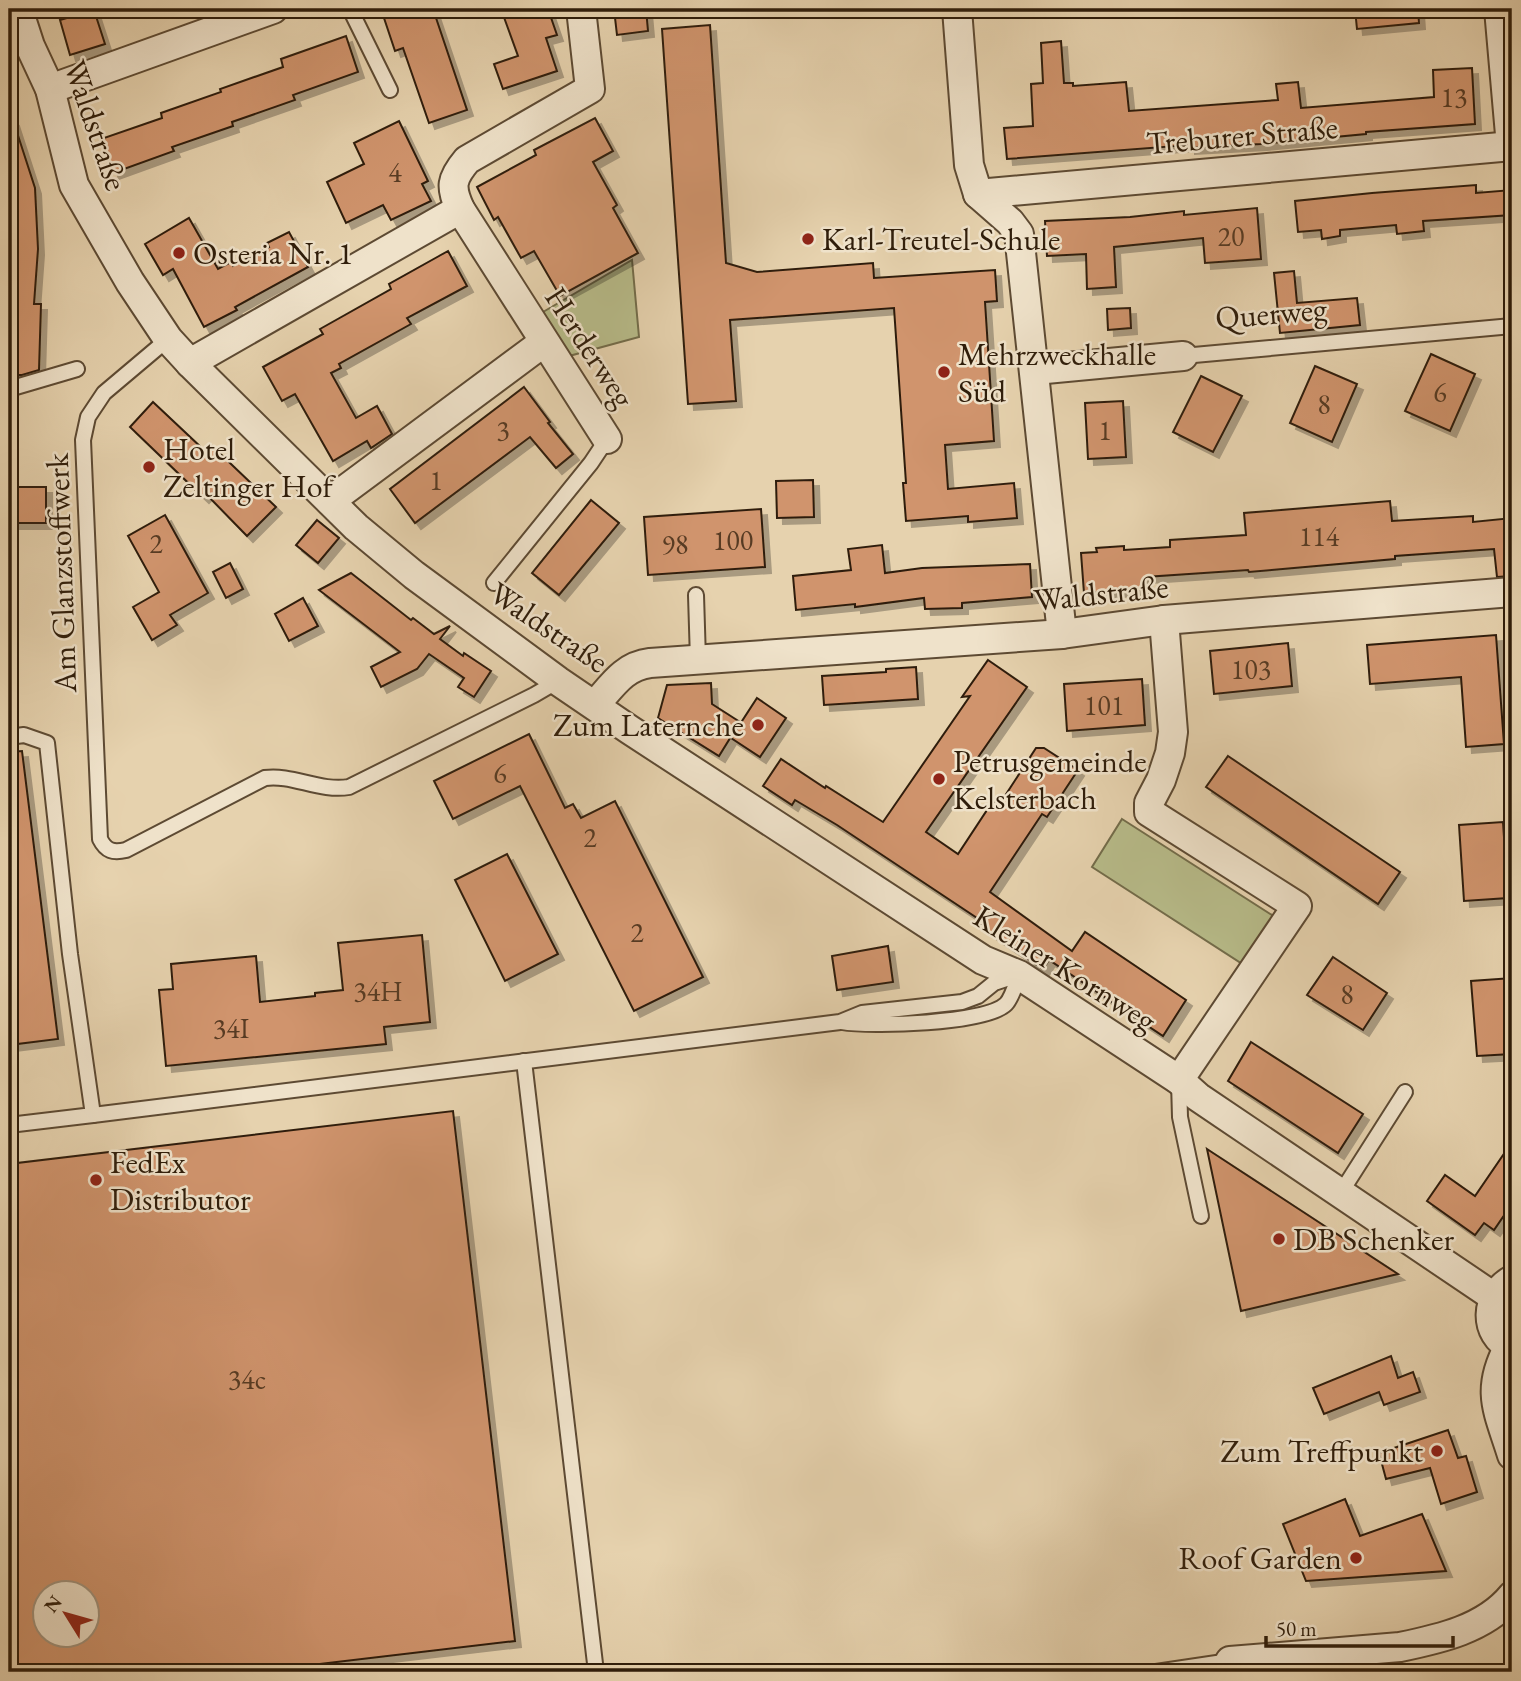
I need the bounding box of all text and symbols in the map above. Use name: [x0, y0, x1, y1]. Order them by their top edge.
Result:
street label: Waldstraße: [54, 54, 138, 196]
house number: 13: [1441, 79, 1467, 115]
street label: Treburer Straße: [1145, 106, 1339, 164]
house number: 4: [388, 154, 402, 190]
place label: Karl-Treutel-Schule: [822, 218, 1060, 260]
house number: 20: [1218, 218, 1244, 254]
marker: Karl-Treutel-Schule: [800, 231, 816, 247]
place label: Osteria Nr. 1: [193, 232, 353, 274]
marker: Osteria Nr. 1: [171, 245, 187, 261]
street label: Herderweg: [535, 279, 645, 416]
street label: Querweg: [1213, 287, 1330, 339]
place label: Mehrzweckhalle Süd: [958, 333, 1156, 412]
marker: Mehrzweckhalle Süd: [936, 364, 952, 380]
house number: 6: [1433, 374, 1447, 410]
house number: 8: [1317, 386, 1331, 422]
house number: 3: [496, 412, 510, 448]
house number: 1: [1098, 412, 1112, 448]
place label: Hotel Zeltinger Hof: [163, 428, 336, 507]
street label: Am Glanzstoffwerk: [36, 451, 86, 695]
marker: Hotel Zeltinger Hof: [141, 459, 157, 475]
house number: 1: [429, 462, 443, 498]
house number: 114: [1299, 518, 1340, 554]
house number: 100: [713, 522, 753, 558]
house number: 2: [149, 525, 163, 561]
house number: 98: [662, 526, 688, 562]
street label: Waldstraße: [1032, 565, 1170, 621]
street label: Waldstraße: [481, 572, 617, 682]
house number: 103: [1231, 651, 1271, 687]
house number: 101: [1084, 687, 1124, 723]
place label: Zum Laternche: [553, 704, 744, 746]
marker: Zum Laternche: [750, 717, 766, 733]
place label: Petrusgemeinde Kelsterbach: [953, 740, 1147, 819]
house number: 6: [493, 755, 507, 791]
marker: Petrusgemeinde Kelsterbach: [931, 771, 947, 787]
house number: 2: [583, 819, 597, 855]
street label: Kleiner Kornweg: [966, 895, 1165, 1042]
house number: 2: [630, 914, 644, 950]
house number: 34H: [353, 973, 403, 1009]
house number: 8: [1340, 976, 1354, 1012]
house number: 34I: [213, 1010, 250, 1046]
place label: FedEx Distributor: [110, 1141, 251, 1220]
marker: FedEx Distributor: [88, 1172, 104, 1188]
place label: DB Schenker: [1293, 1218, 1455, 1260]
marker: DB Schenker: [1271, 1231, 1287, 1247]
house number: 34c: [228, 1361, 266, 1397]
place label: Zum Treffpunkt: [1220, 1430, 1423, 1472]
marker: Zum Treffpunkt: [1429, 1443, 1445, 1459]
place label: Roof Garden: [1179, 1537, 1342, 1579]
marker: Roof Garden: [1348, 1550, 1364, 1566]
north arrow: [32, 1580, 102, 1650]
text: N: [38, 1590, 68, 1618]
scale bar: [1266, 1604, 1453, 1648]
text: 50 m: [1276, 1615, 1317, 1642]

